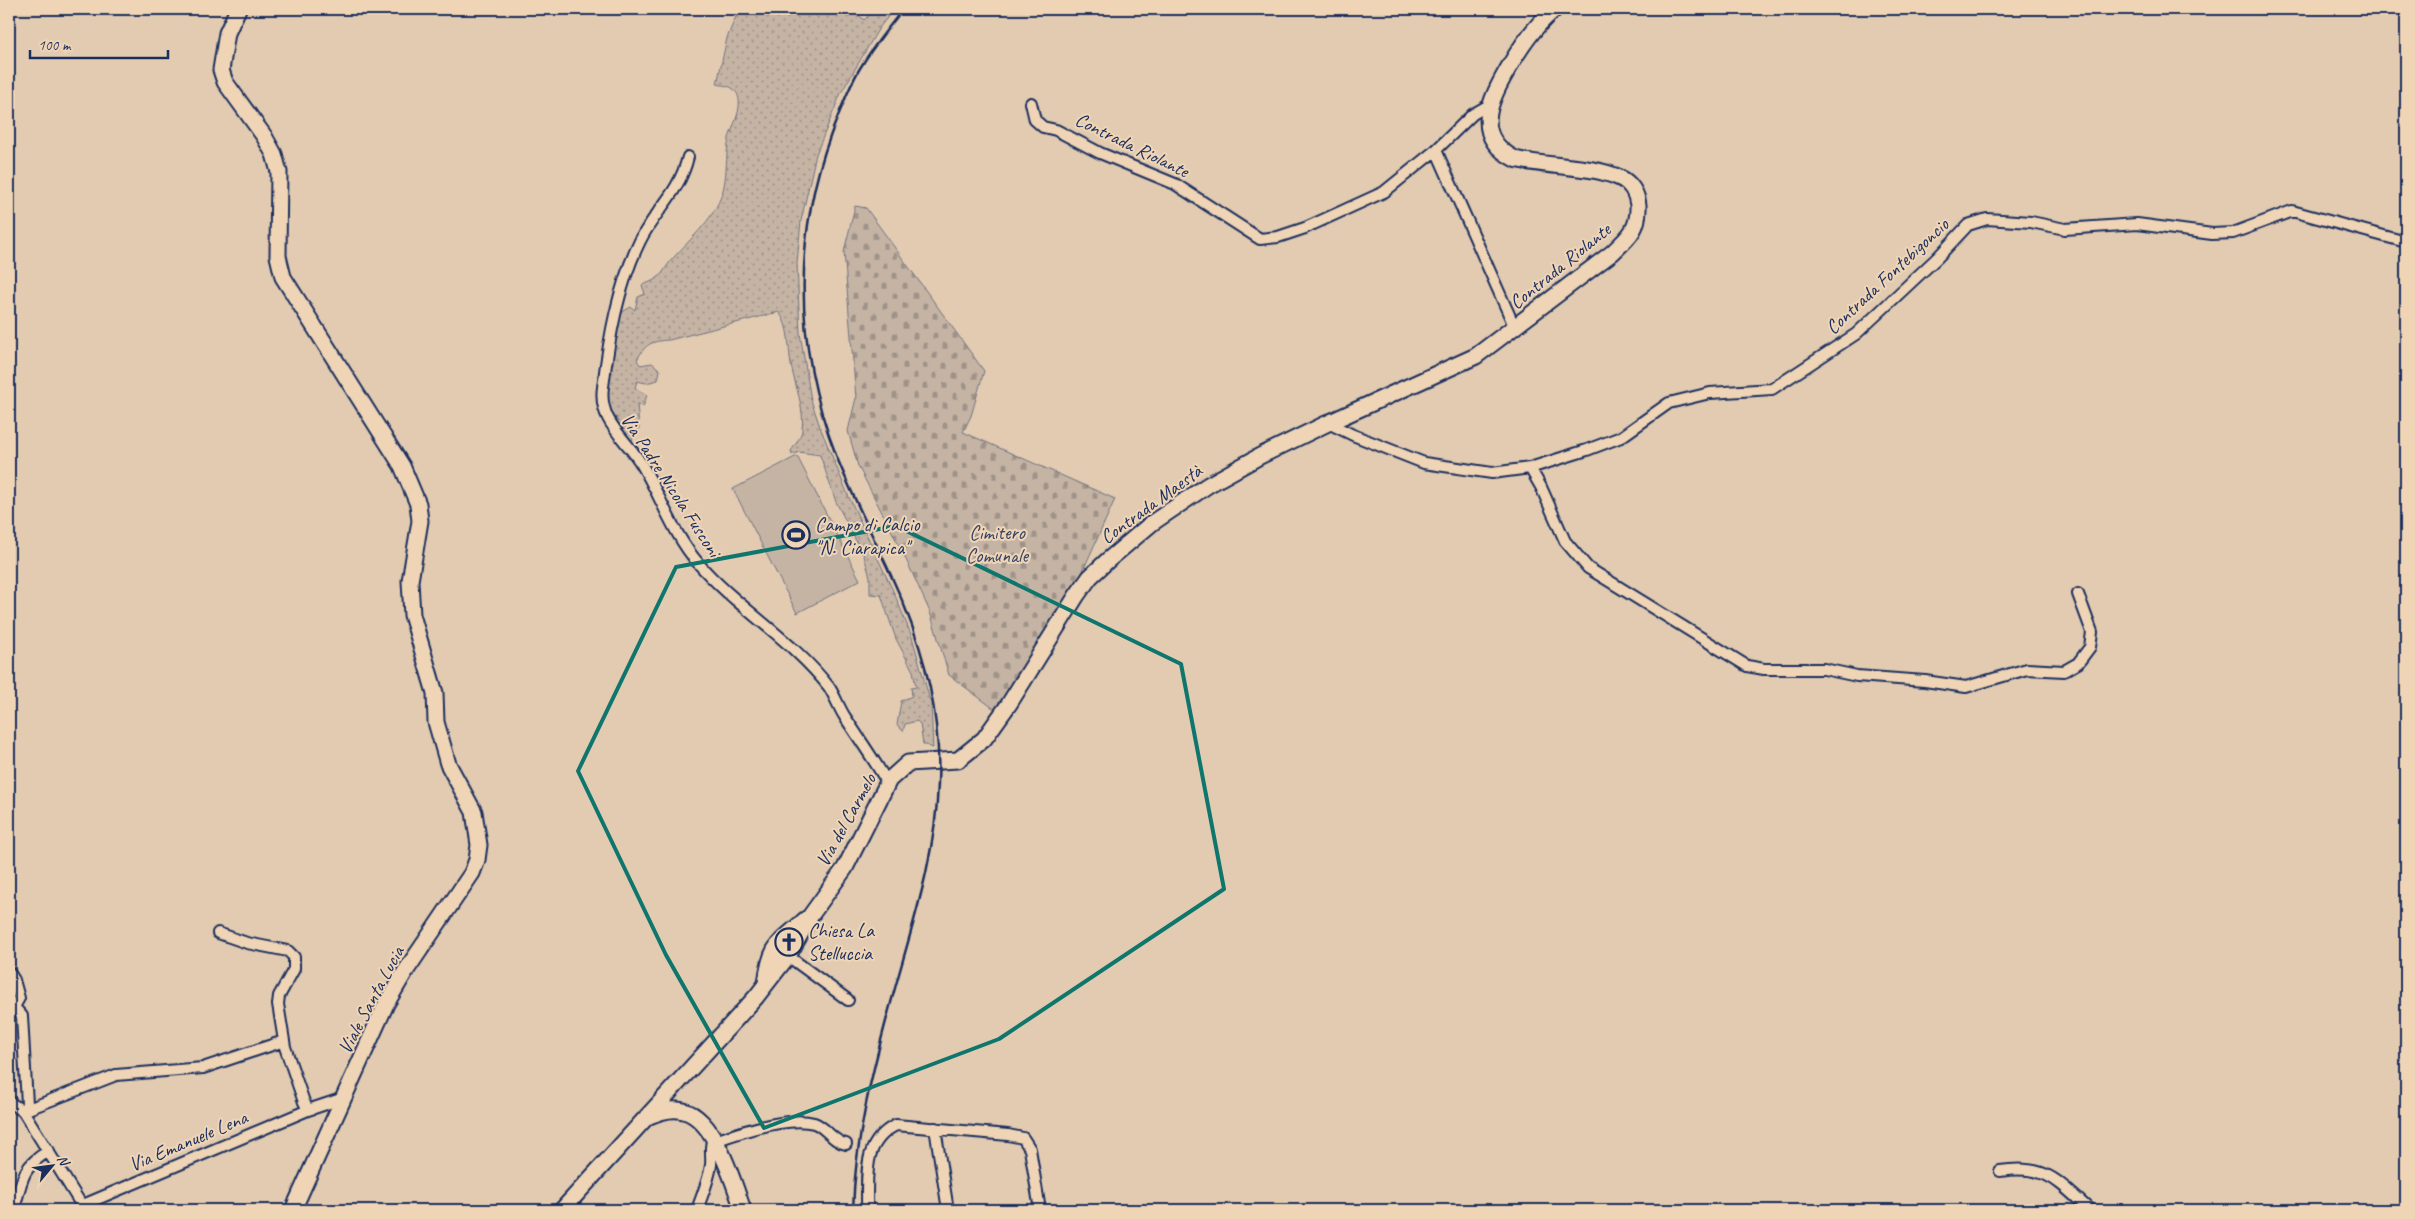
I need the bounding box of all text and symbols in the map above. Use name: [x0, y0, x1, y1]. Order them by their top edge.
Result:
scale bar: [30, 28, 168, 60]
text: 100 m: [38, 36, 72, 55]
street label: Contrada Riolante: [1071, 107, 1194, 184]
street label: Contrada Fontebigoncio: [1820, 212, 1955, 340]
street label: Contrada Riolante: [1504, 216, 1617, 315]
street label: Via Padre Nicola Fusconi: [615, 408, 728, 564]
street label: Contrada Maestà: [1095, 458, 1208, 549]
place label: Campo di Calcio "N. Ciarapica": [815, 512, 921, 560]
sports icon: Campo di Calcio "N. Ciarapica": [781, 520, 811, 550]
park label: Cimitero Comunale: [966, 520, 1030, 568]
street label: Via del Carmelo: [810, 768, 882, 871]
place label: Chiesa La Stelluccia: [808, 918, 875, 966]
church icon: Chiesa La Stelluccia: [774, 927, 804, 957]
street label: Viale Santa Lucia: [332, 940, 411, 1058]
street label: Via Emanuele Lena: [125, 1104, 253, 1177]
north arrow: [28, 1142, 78, 1192]
text: N: [53, 1152, 74, 1170]

